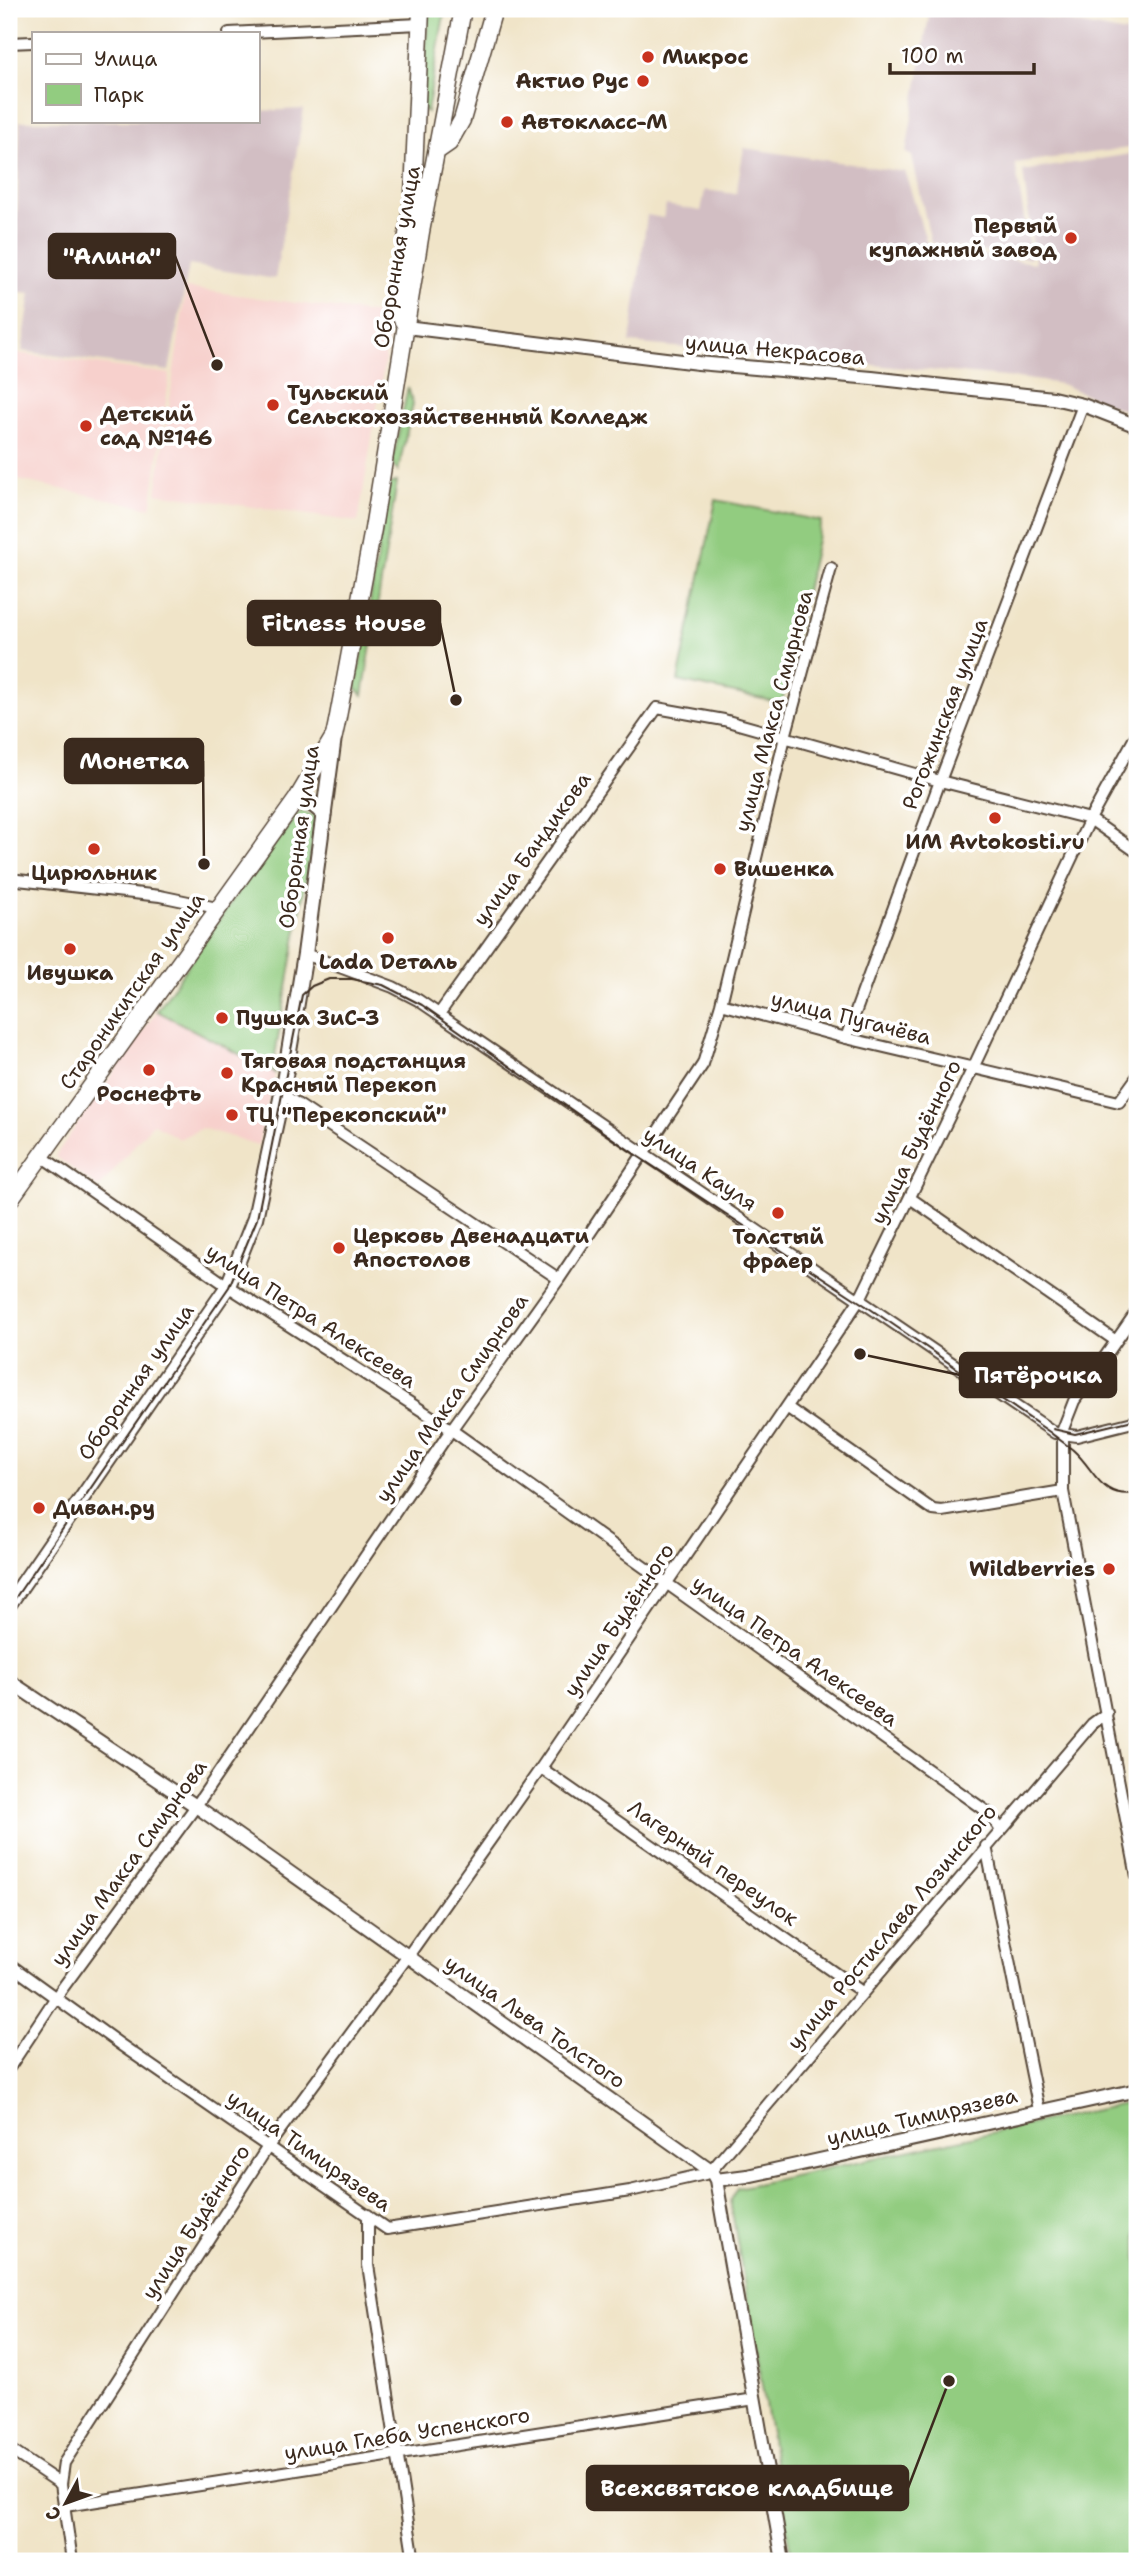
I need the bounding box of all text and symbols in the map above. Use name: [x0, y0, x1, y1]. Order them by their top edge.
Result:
legend: [32, 32, 259, 122]
scale bar: [890, 32, 1034, 76]
text: 100 m: [901, 42, 964, 70]
place label: Микрос: [662, 43, 749, 71]
text: Улица: [94, 45, 157, 73]
marker: Микрос: [640, 49, 656, 65]
place label: Актио Рус: [515, 67, 629, 95]
marker: Актио Рус: [635, 73, 651, 89]
text: Парк: [94, 81, 144, 109]
place label: Автокласс-М: [521, 108, 668, 136]
marker: Автокласс-М: [499, 114, 515, 130]
street label: Оборонная улица: [367, 163, 427, 351]
place label: Первый купажный завод: [869, 212, 1057, 264]
marker: Первый купажный завод: [1063, 230, 1079, 246]
callout: "Алина": [49, 234, 175, 278]
text: "Алина": [63, 241, 161, 271]
street label: улица Некрасова: [684, 328, 866, 372]
place label: Тульский Сельскохозяйственный Колледж: [287, 379, 648, 431]
marker: Тульский Сельскохозяйственный Колледж: [265, 397, 281, 413]
place label: Детский сад №146: [100, 400, 212, 452]
marker: Детский сад №146: [78, 418, 94, 434]
street label: улица Макса Смирнова: [728, 587, 820, 835]
callout: Fitness House: [248, 601, 440, 645]
text: Fitness House: [262, 608, 426, 638]
street label: Рогожинская улица: [896, 614, 994, 814]
callout: Монетка: [65, 739, 203, 783]
street label: Оборонная улица: [272, 743, 326, 931]
text: Монетка: [79, 746, 189, 776]
street label: улица Бандикова: [467, 766, 597, 932]
marker: ИМ Avtokosti.ru: [987, 810, 1003, 826]
place label: ИМ Avtokosti.ru: [905, 828, 1085, 856]
marker: Цирюльник: [86, 841, 102, 857]
place label: Вишенка: [734, 855, 835, 883]
place label: Цирюльник: [31, 859, 157, 887]
marker: Вишенка: [712, 861, 728, 877]
street label: Староникитская улица: [53, 887, 211, 1095]
marker: Lada Dеталь: [380, 930, 396, 946]
marker: Ивушка: [62, 941, 78, 957]
place label: Lada Dеталь: [319, 948, 457, 976]
place label: Ивушка: [27, 959, 114, 987]
street label: улица Пугачёва: [768, 985, 934, 1051]
place label: Пушка ЗиС-3: [236, 1004, 379, 1032]
marker: Пушка ЗиС-3: [214, 1010, 230, 1026]
place label: Тяговая подстанция Красный Перекоп: [241, 1047, 466, 1099]
street label: улица Будённого: [864, 1055, 968, 1229]
marker: Роснефть: [141, 1062, 157, 1078]
marker: Тяговая подстанция Красный Перекоп: [219, 1065, 235, 1081]
place label: Роснефть: [97, 1080, 201, 1108]
place label: ТЦ "Перекопский": [246, 1101, 447, 1129]
marker: ТЦ "Перекопский": [224, 1107, 240, 1123]
street label: улица Кауля: [638, 1121, 762, 1217]
marker: Толстый фраер: [770, 1205, 786, 1221]
place label: Церковь Двенадцати Апостолов: [353, 1222, 589, 1274]
place label: Толстый фраер: [732, 1223, 824, 1275]
street label: улица Петра Алексеева: [200, 1237, 422, 1395]
marker: Церковь Двенадцати Апостолов: [331, 1240, 347, 1256]
street label: улица Макса Смирнова: [369, 1288, 535, 1508]
street label: Оборонная улица: [71, 1298, 201, 1466]
callout: Пятёрочка: [960, 1353, 1116, 1397]
text: Пятёрочка: [974, 1360, 1102, 1390]
place label: Диван.ру: [53, 1494, 155, 1522]
marker: Диван.ру: [31, 1500, 47, 1516]
street label: улица Будённого: [557, 1538, 681, 1702]
place label: Wildberries: [969, 1555, 1095, 1583]
marker: Wildberries: [1101, 1561, 1117, 1577]
street label: улица Петра Алексеева: [686, 1569, 904, 1733]
street label: улица Макса Смирнова: [45, 1754, 213, 1972]
street label: Лагерный переулок: [622, 1794, 804, 1932]
street label: улица Ростислава Лозинского: [781, 1798, 1003, 2056]
street label: улица Льва Толстого: [439, 1949, 631, 2095]
street label: улица Тимирязева: [824, 2081, 1020, 2153]
street label: улица Тимирязева: [221, 2084, 397, 2218]
street label: улица Будённого: [135, 2139, 257, 2305]
street label: улица Глеба Успенского: [282, 2401, 532, 2467]
callout: Всехсвятское кладбище: [587, 2466, 908, 2510]
north arrow: [32, 2468, 102, 2538]
text: Всехсвятское кладбище: [600, 2473, 894, 2503]
text: С: [40, 2501, 67, 2526]

